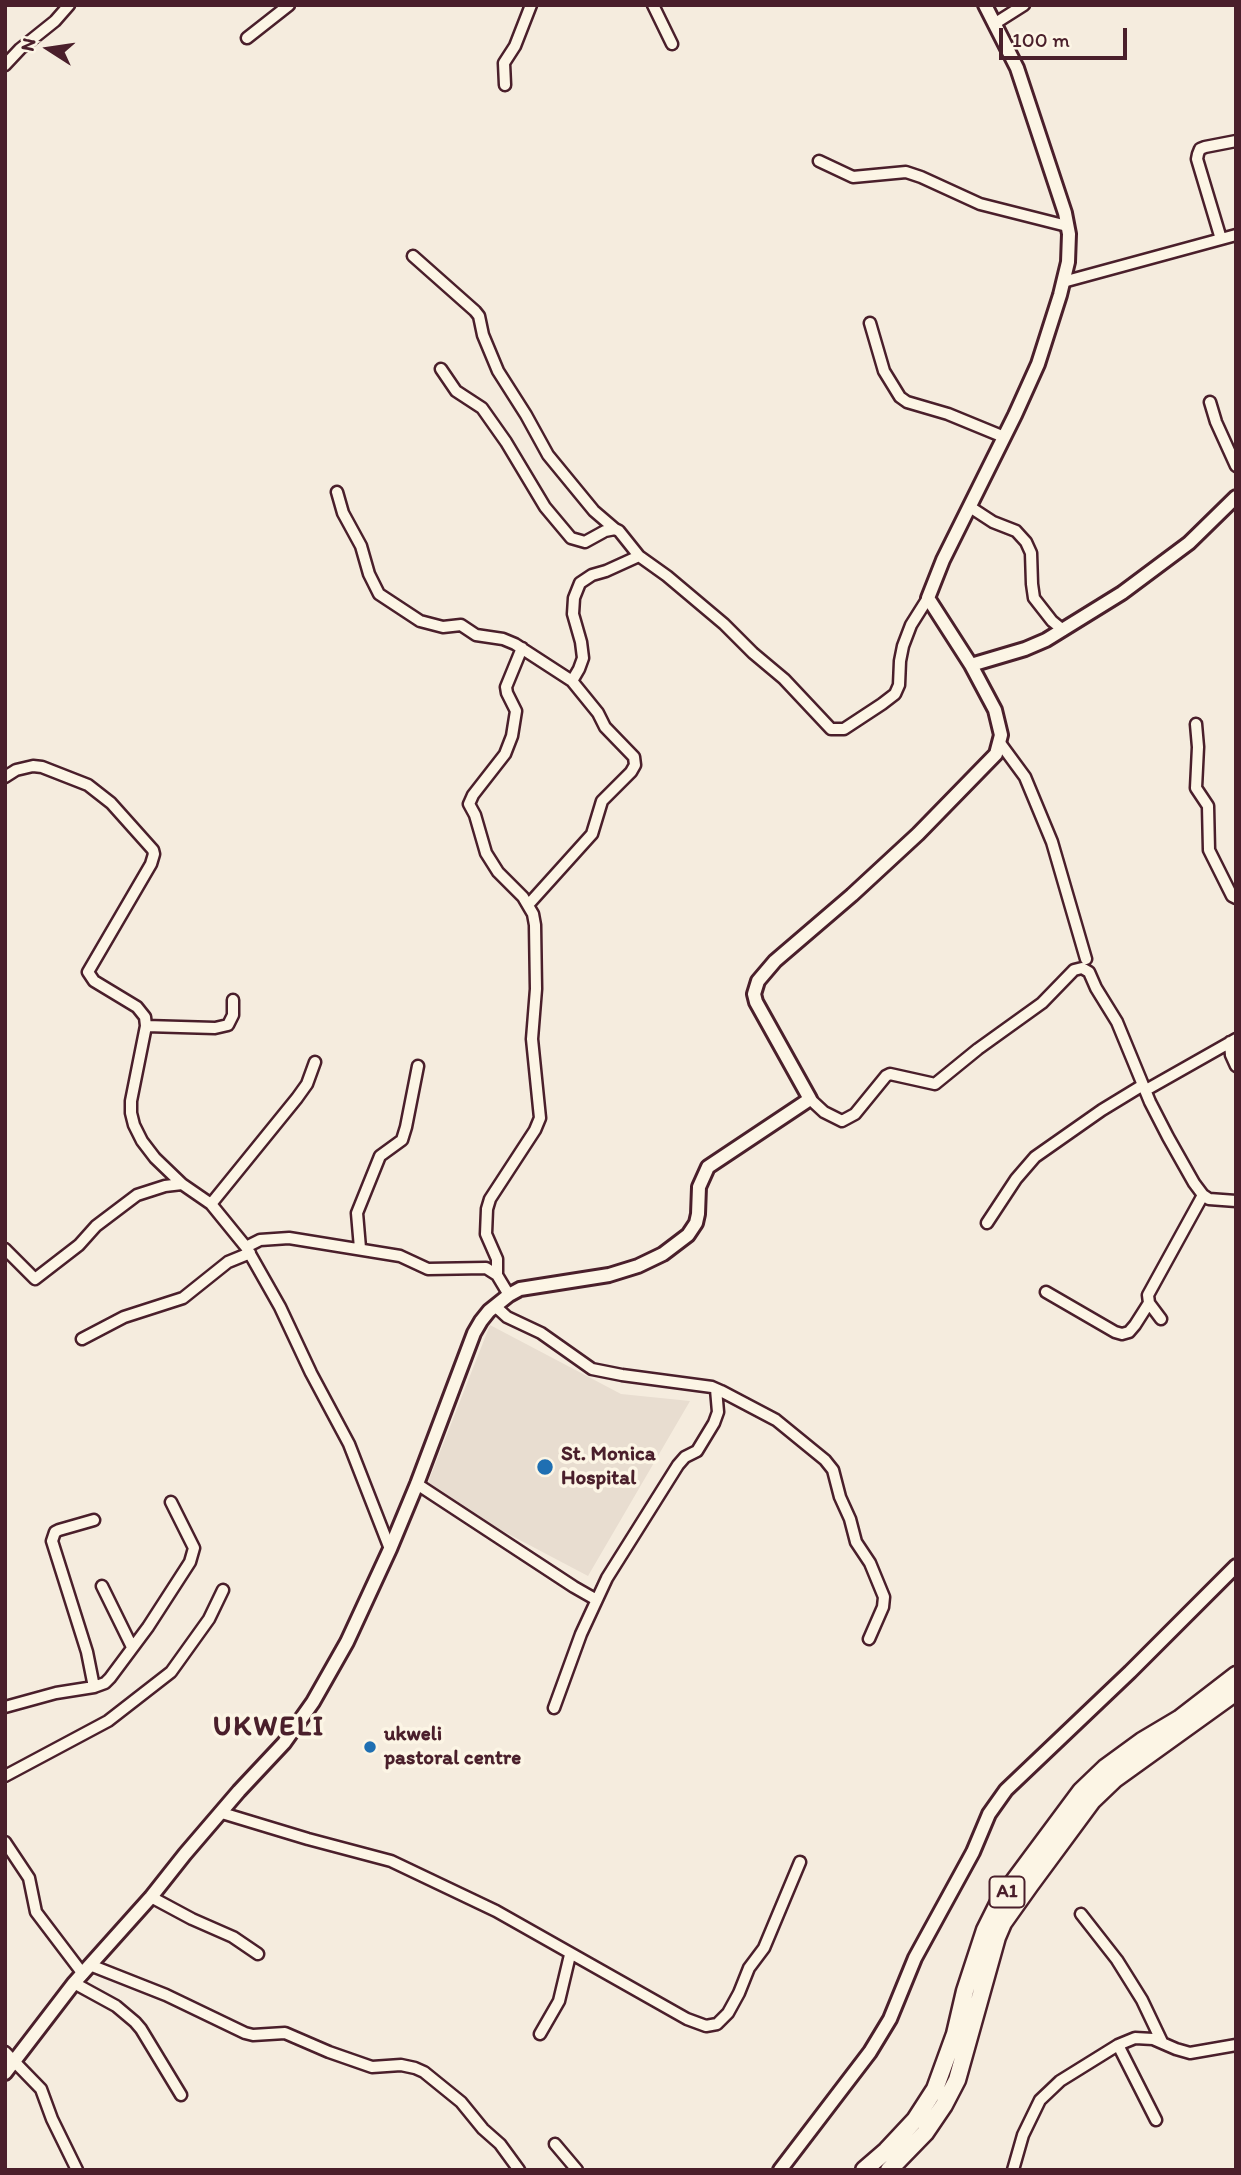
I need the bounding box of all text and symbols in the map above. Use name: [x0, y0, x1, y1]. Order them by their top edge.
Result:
north arrow: [14, 14, 84, 84]
scale bar: [1003, 14, 1131, 58]
text: 100 m: [1012, 27, 1070, 52]
text: N: [15, 36, 41, 53]
place label: St. Monica Hospital: [561, 1442, 656, 1492]
marker: St. Monica Hospital: [535, 1457, 555, 1477]
district label: UKWELI: [213, 1711, 325, 1745]
place label: ukweli pastoral centre: [384, 1722, 521, 1772]
marker: ukweli pastoral centre: [362, 1739, 378, 1755]
road number: A1: [990, 1876, 1024, 1908]

